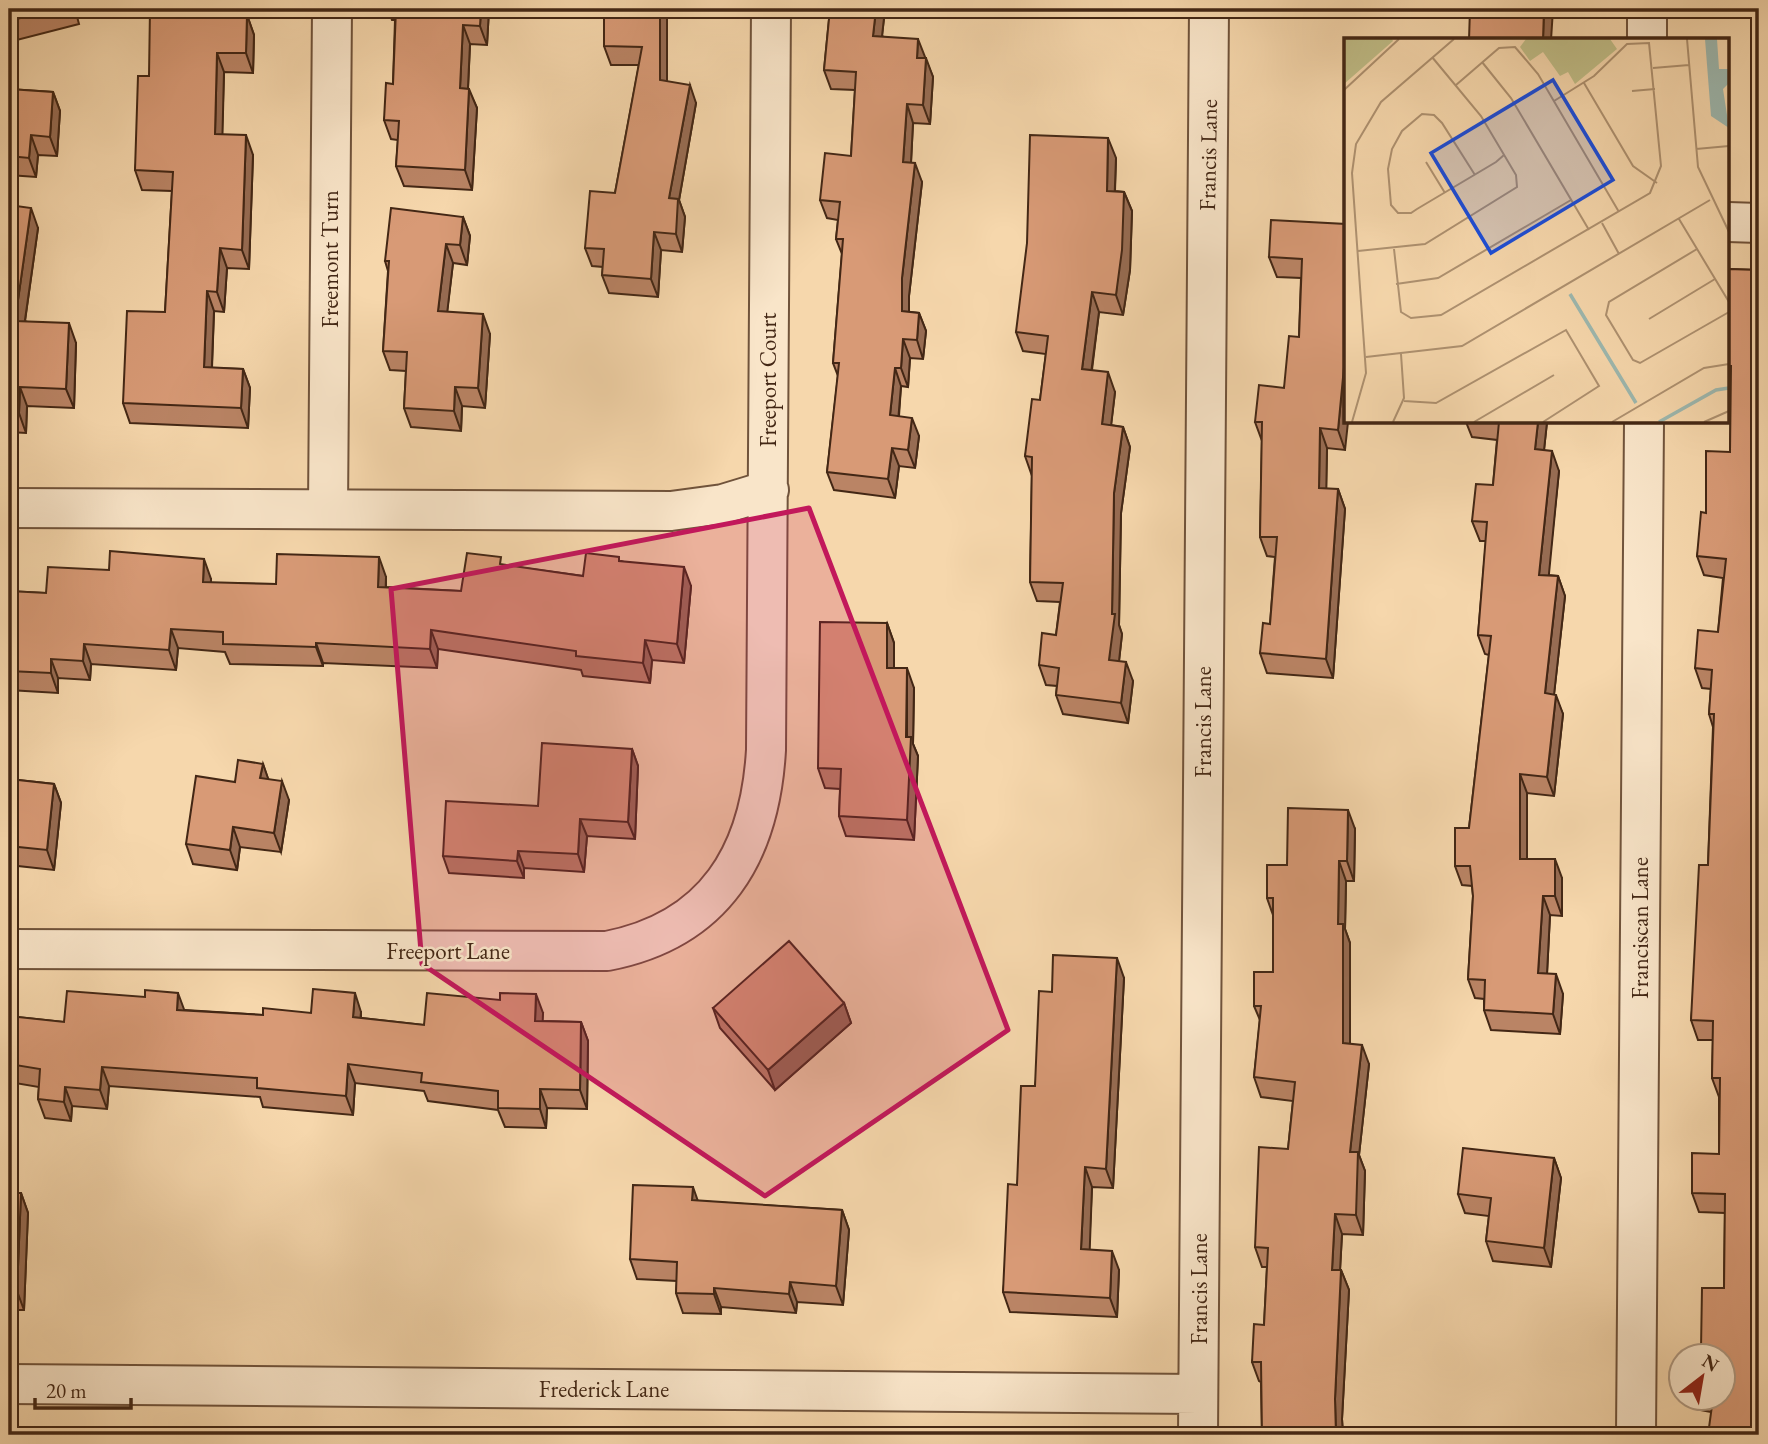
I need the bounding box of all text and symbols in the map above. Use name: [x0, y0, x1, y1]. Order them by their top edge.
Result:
inset map: [1344, 38, 1730, 424]
street label: Francis Lane: [1192, 99, 1224, 211]
street label: Freemont Turn: [315, 190, 345, 328]
street label: Freeport Court: [753, 312, 783, 447]
street label: Francis Lane: [1188, 666, 1218, 778]
street label: Franciscan Lane: [1625, 857, 1655, 999]
street label: Freeport Lane: [386, 936, 510, 966]
street label: Francis Lane: [1184, 1233, 1214, 1345]
north arrow: [1666, 1342, 1736, 1412]
text: N: [1697, 1348, 1724, 1378]
scale bar: [35, 1367, 131, 1411]
street label: Frederick Lane: [539, 1374, 669, 1404]
text: 20 m: [46, 1377, 87, 1404]

